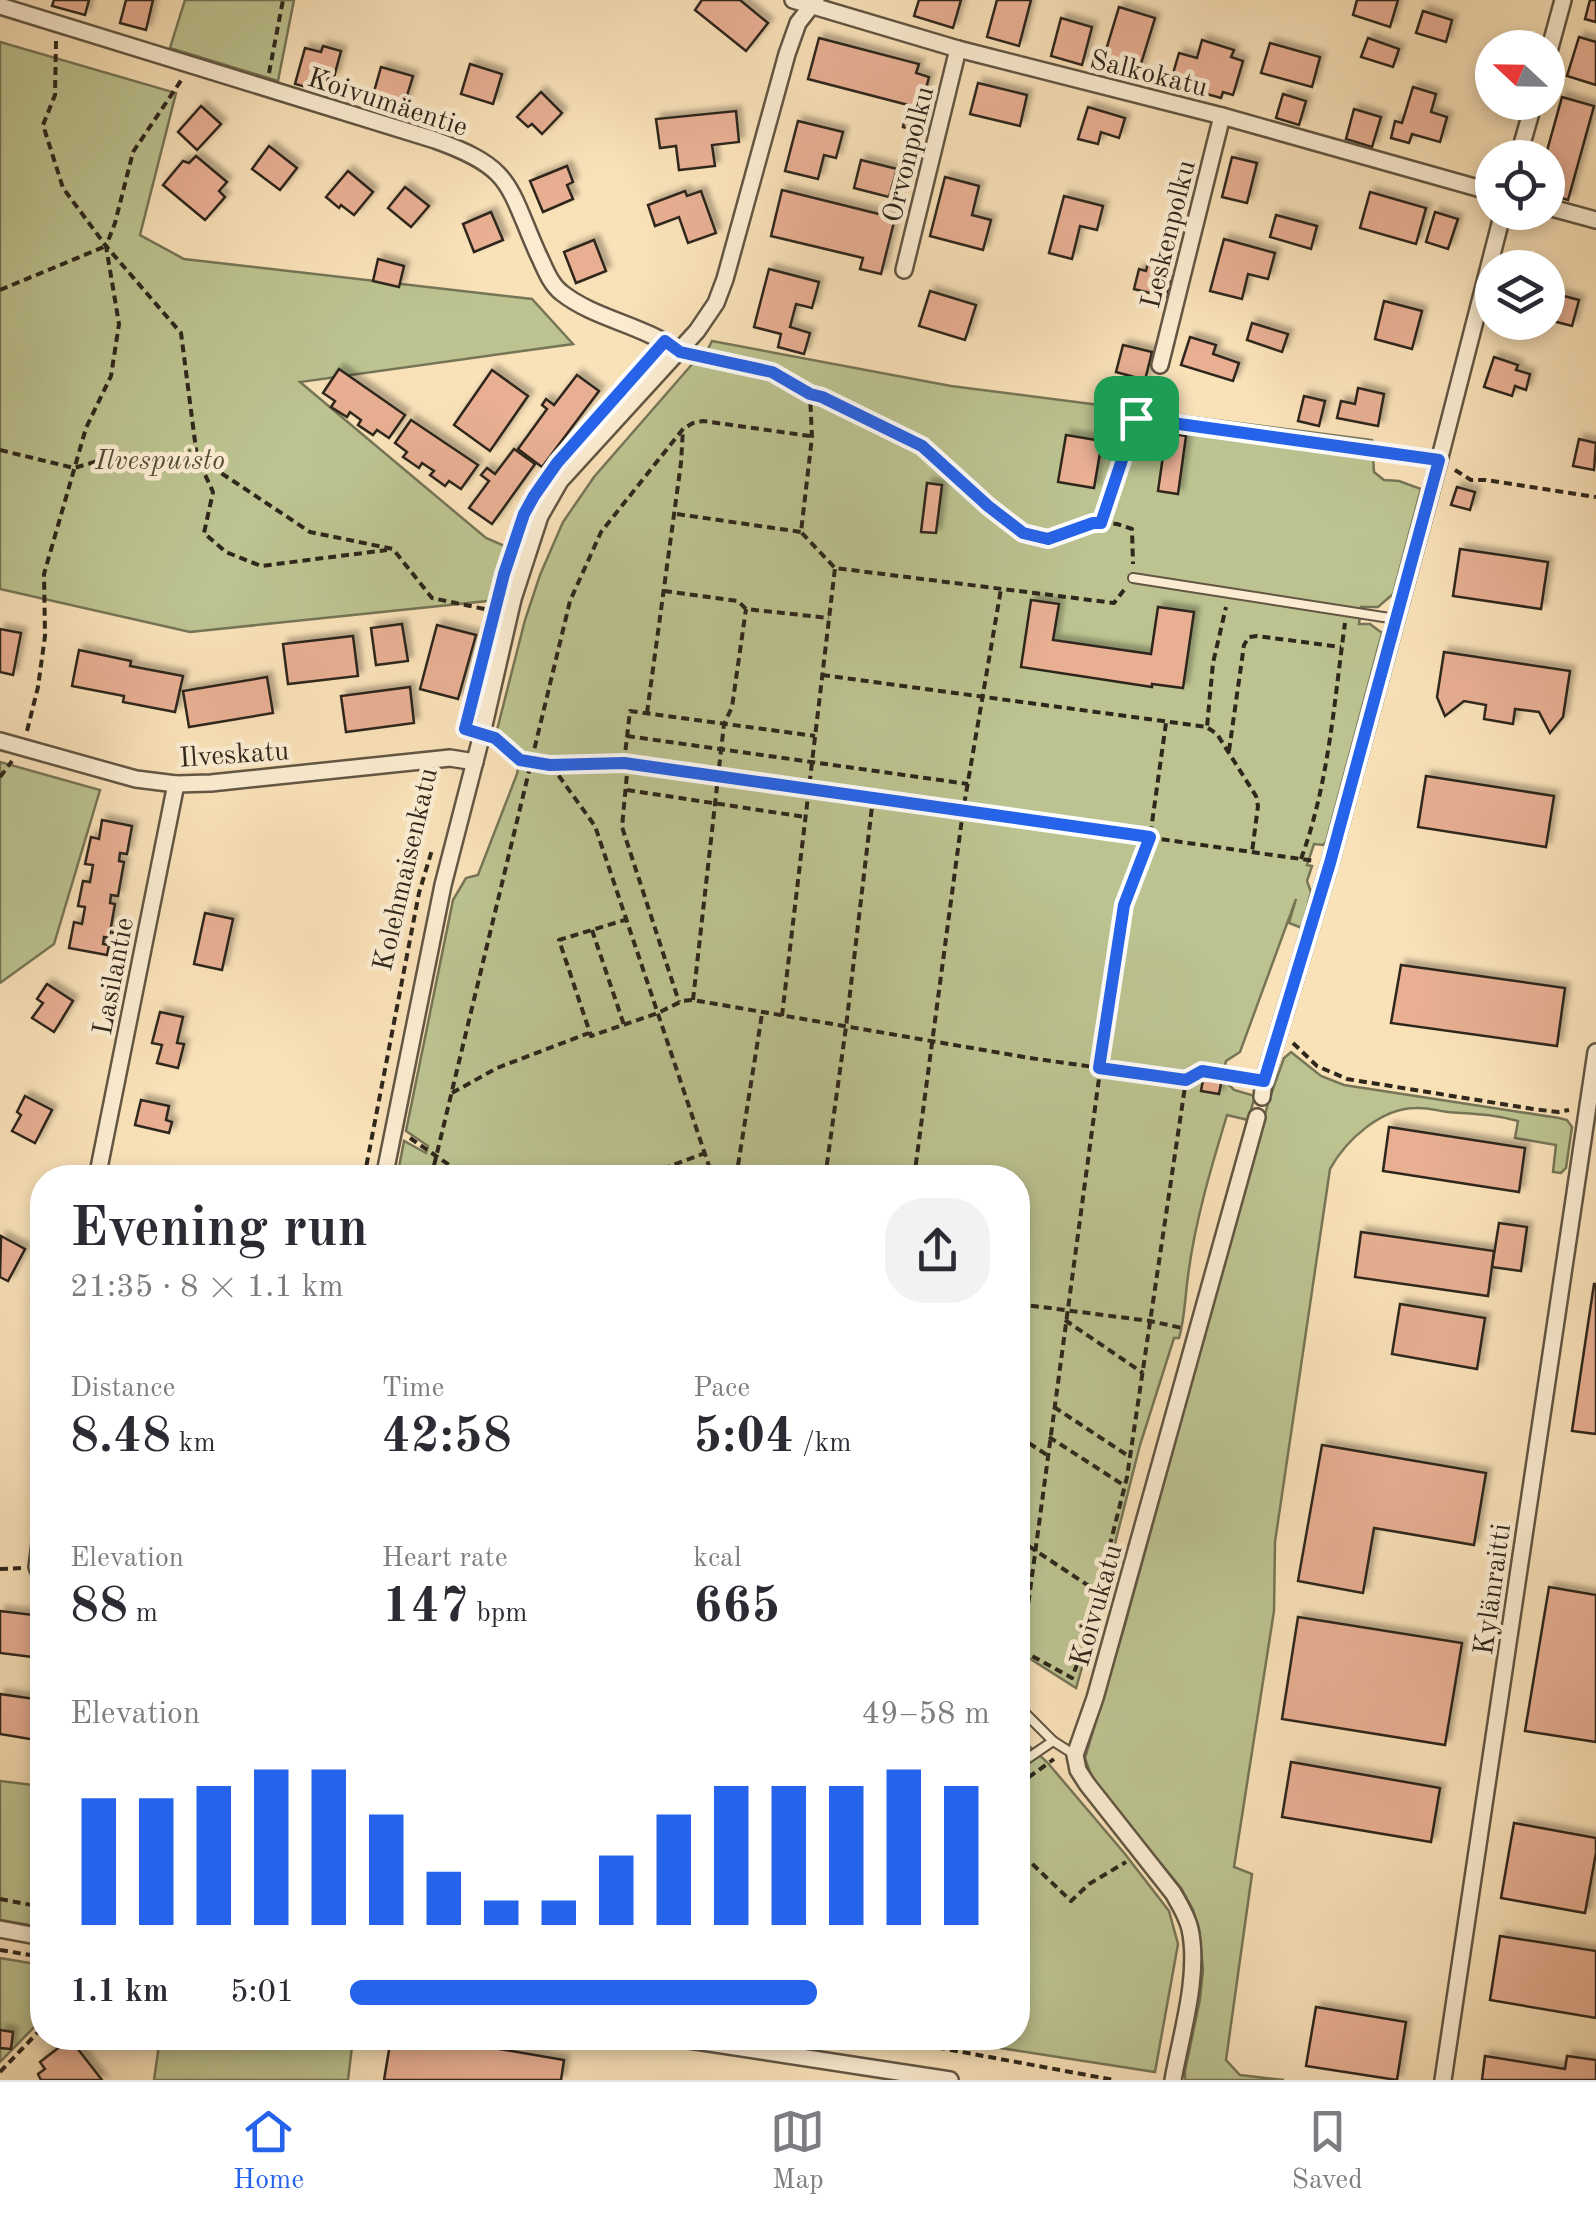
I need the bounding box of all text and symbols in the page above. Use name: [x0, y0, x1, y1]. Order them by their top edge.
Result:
north arrow: [1475, 30, 1565, 120]
map controls: [1475, 30, 1565, 340]
street label: Salkokatu: [1086, 47, 1210, 103]
street label: Koivumäentie: [303, 65, 471, 143]
street label: Orvonpolku: [880, 84, 940, 226]
button: locate: [1475, 140, 1565, 230]
street label: Leskenpolku: [1138, 158, 1202, 312]
button: layers: [1475, 250, 1565, 340]
pin: [1094, 376, 1179, 461]
icon: arrive: [1109, 391, 1164, 446]
park label: Ilvespuisto: [94, 448, 225, 476]
street label: Ilveskatu: [178, 738, 290, 774]
street label: Kolehmaisenkatu: [370, 765, 444, 974]
street label: Lasilantie: [90, 915, 140, 1038]
button: share: [885, 1198, 990, 1303]
text: Evening run: [70, 1203, 368, 1258]
text: 21:35 · 8 × 1.1 km: [70, 1272, 344, 1304]
text: Distance: [70, 1375, 175, 1403]
text: Time: [382, 1375, 444, 1403]
text: Pace: [693, 1375, 750, 1403]
text: 8.48: [70, 1413, 171, 1463]
text: 42:58: [382, 1413, 512, 1463]
text: 5:04: [693, 1413, 794, 1463]
text: km: [171, 1430, 216, 1458]
text: /km: [794, 1430, 852, 1458]
street label: Kylänraitti: [1471, 1522, 1517, 1657]
street label: Koivukatu: [1067, 1542, 1129, 1670]
text: Elevation: [70, 1545, 184, 1573]
text: Heart rate: [382, 1545, 508, 1573]
text: kcal: [693, 1545, 742, 1573]
text: 88: [70, 1583, 128, 1633]
text: 147: [382, 1583, 469, 1633]
text: 665: [693, 1583, 780, 1633]
text: m: [128, 1600, 158, 1628]
text: bpm: [469, 1600, 528, 1628]
text: Elevation: [70, 1699, 200, 1731]
text: 49–58 m: [862, 1699, 990, 1731]
text: 1.1 km: [70, 1977, 169, 2009]
text: 5:01: [230, 1977, 295, 2009]
tab: Home: [233, 2104, 304, 2199]
tab: Map: [770, 2104, 825, 2199]
tab: Saved: [1292, 2104, 1363, 2199]

